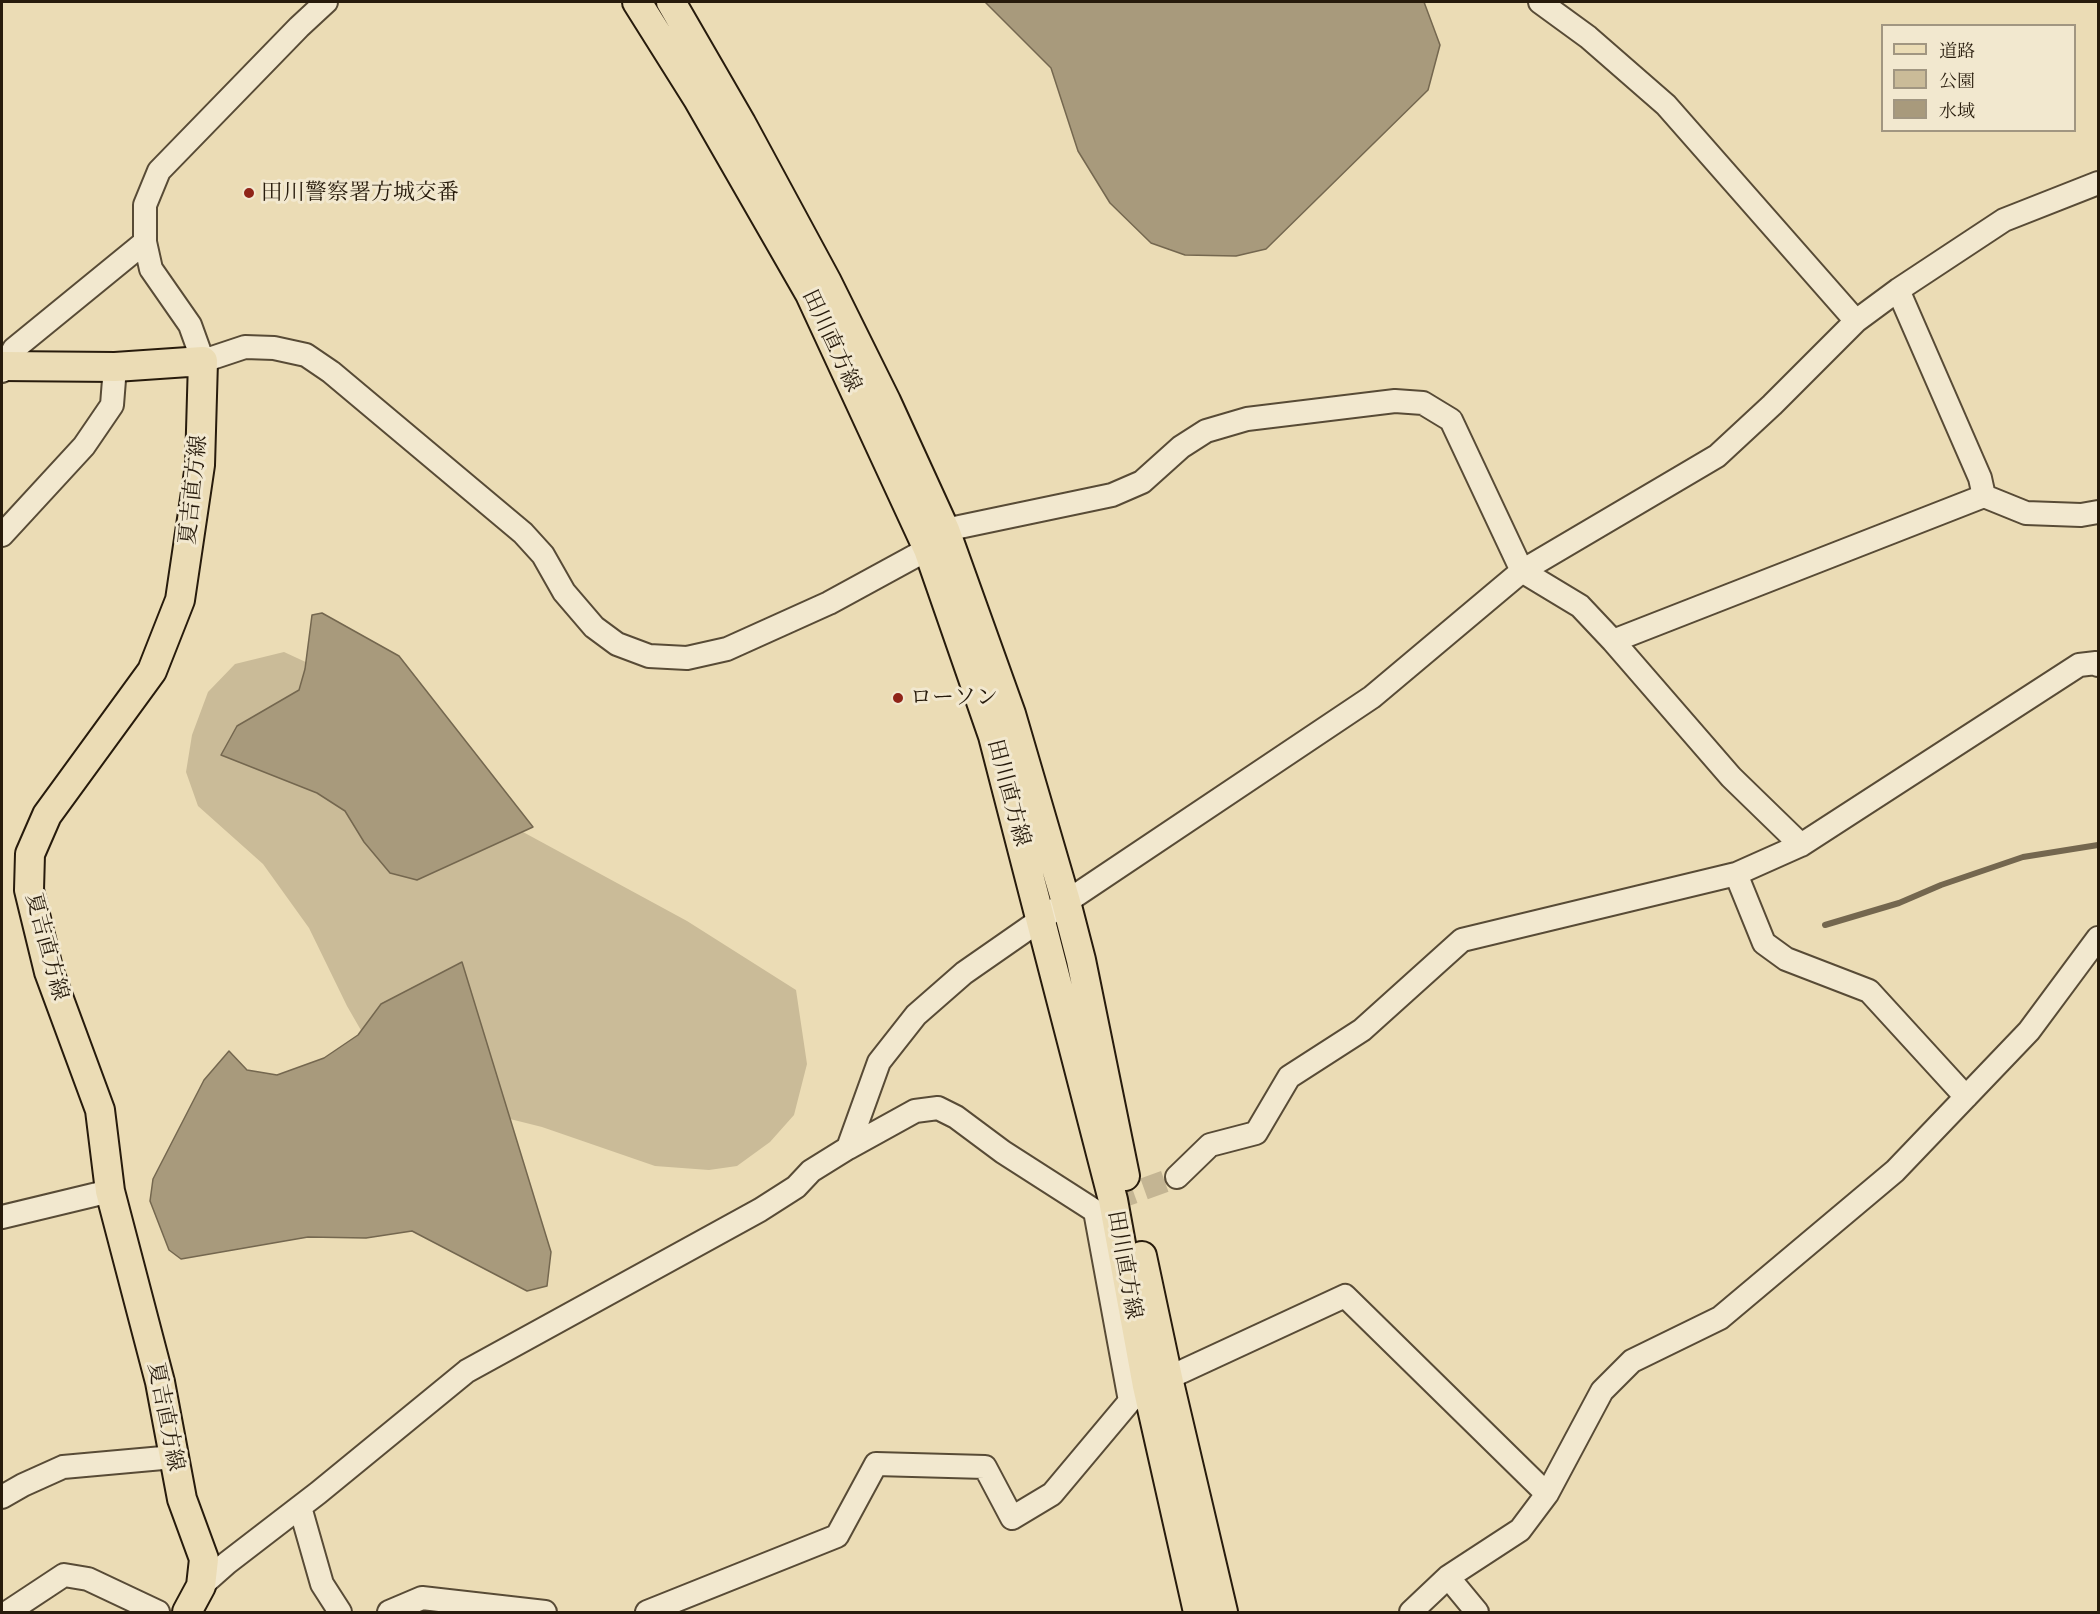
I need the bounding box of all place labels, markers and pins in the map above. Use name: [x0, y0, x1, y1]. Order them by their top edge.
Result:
place label: 田川警察署方城交番: [261, 180, 459, 206]
marker: 田川警察署方城交番: [242, 186, 256, 200]
place label: ローソン: [910, 685, 998, 711]
marker: ローソン: [891, 691, 905, 705]

